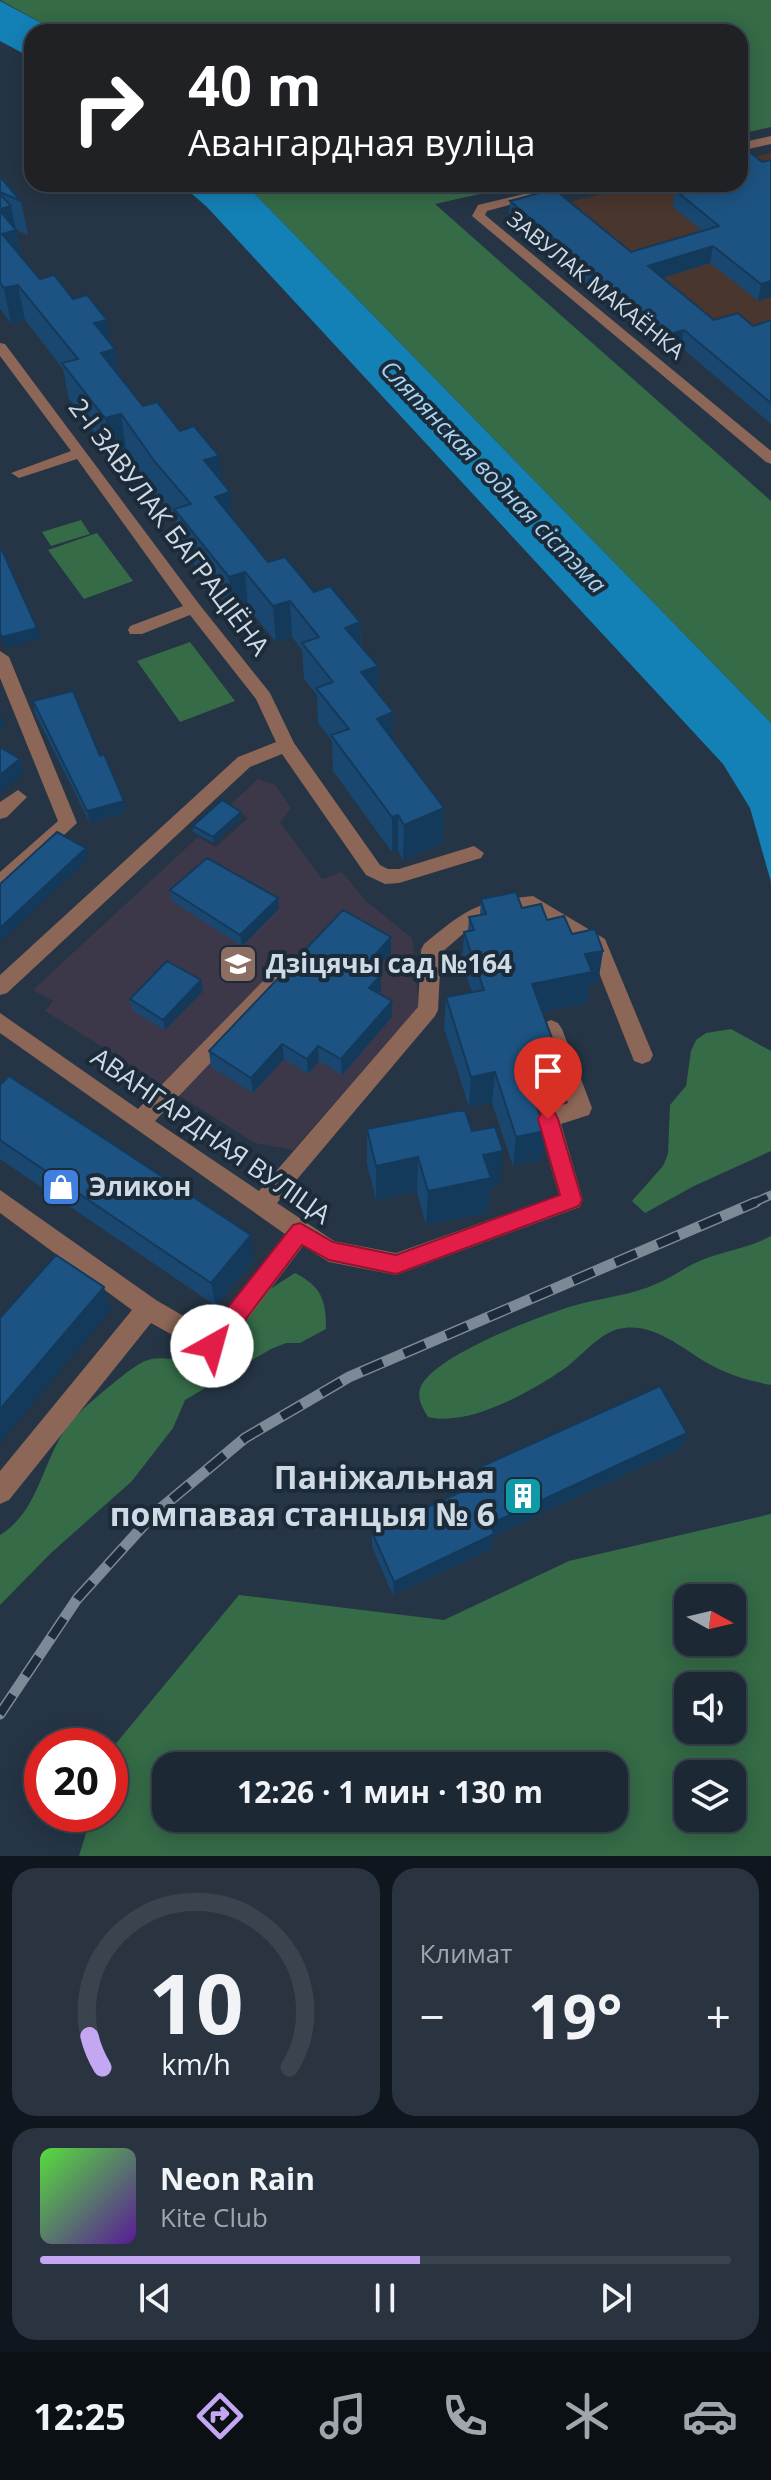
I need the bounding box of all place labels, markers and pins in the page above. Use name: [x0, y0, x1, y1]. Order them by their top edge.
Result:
school or university icon: Дзіцячы сад №164: [217, 943, 259, 985]
place label: Дзіцячы сад №164: [266, 945, 512, 981]
pin: [514, 1037, 582, 1119]
shop icon: Эликон: [40, 1166, 82, 1208]
place label: Эликон: [89, 1168, 191, 1204]
place label: Паніжальная помпавая станцыя № 6: [110, 1455, 495, 1535]
building icon: Паніжальная помпавая станцыя № 6: [502, 1475, 544, 1517]

